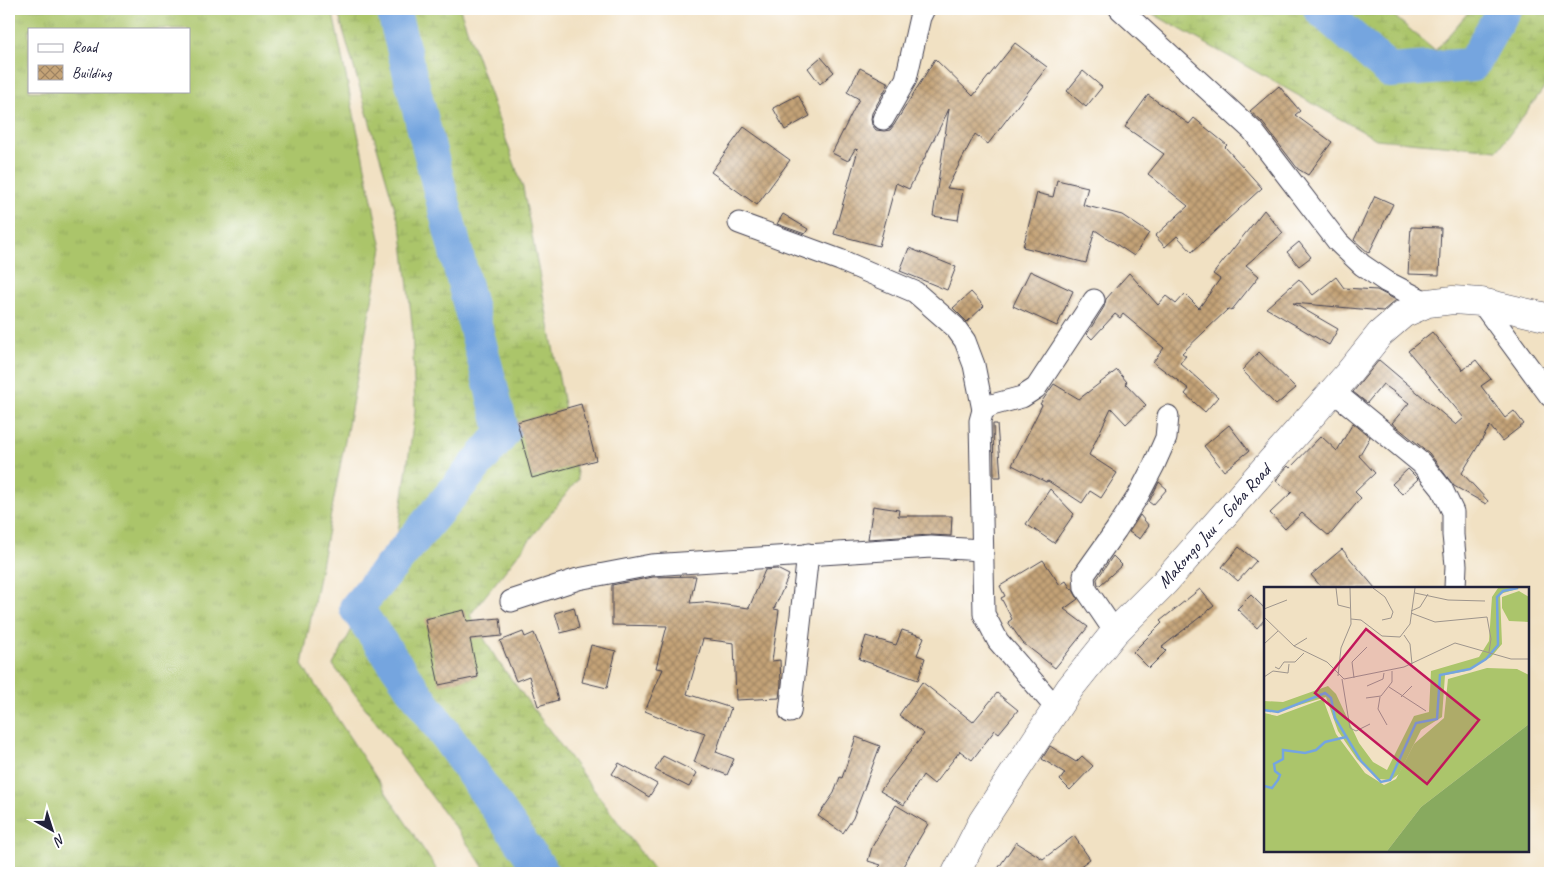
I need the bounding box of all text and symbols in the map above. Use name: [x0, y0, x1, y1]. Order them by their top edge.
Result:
legend: [28, 28, 190, 92]
text: Road: [72, 38, 99, 57]
text: Building: [72, 64, 112, 83]
street label: Makongo Juu – Goba Road: [1153, 457, 1277, 592]
inset map: [1264, 587, 1529, 852]
north arrow: [28, 804, 78, 854]
text: N: [49, 830, 69, 851]

